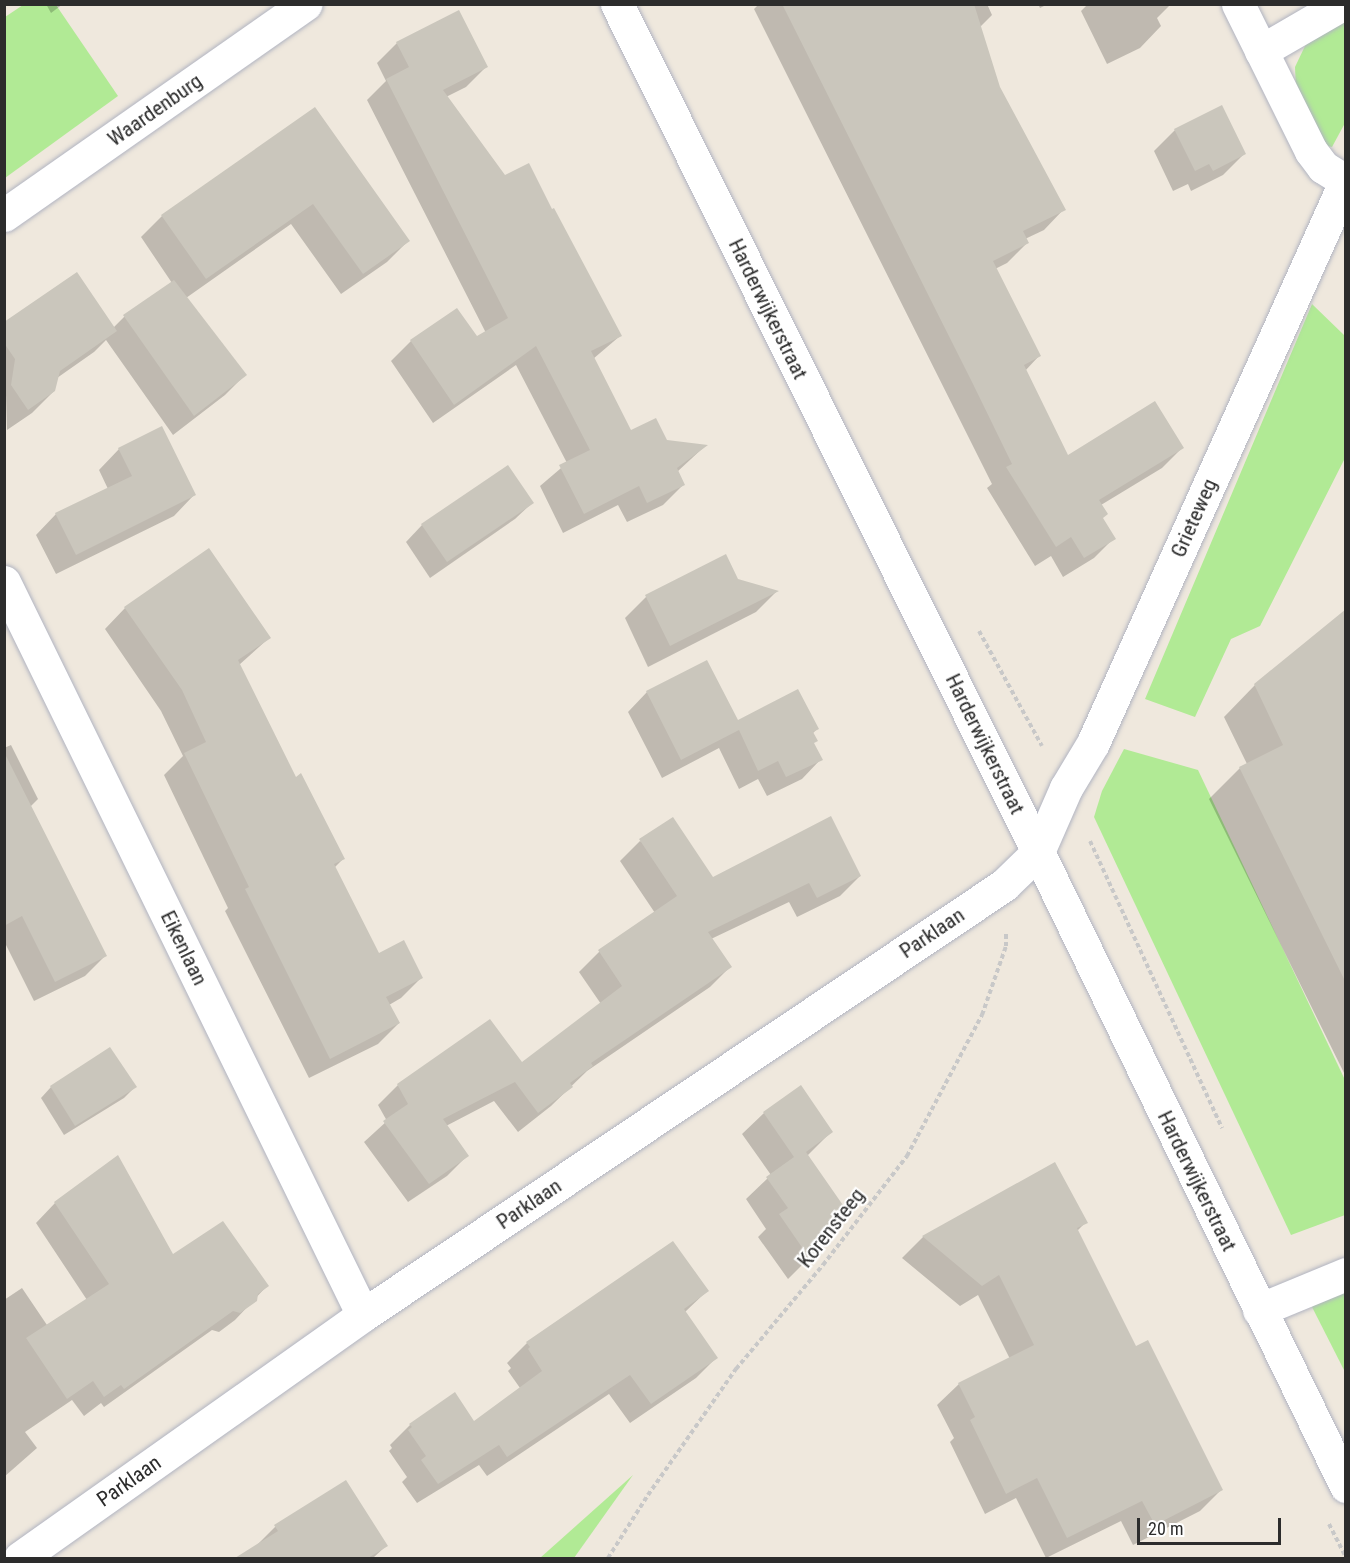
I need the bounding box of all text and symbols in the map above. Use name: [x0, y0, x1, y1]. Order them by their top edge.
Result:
street label: Waardenburg: [103, 68, 207, 152]
street label: Harderwijkerstraat: [723, 235, 813, 383]
street label: Grieteweg: [1166, 475, 1222, 561]
street label: Harderwijkerstraat: [940, 670, 1030, 818]
street label: Parklaan: [895, 902, 969, 964]
street label: Eikenlaan: [155, 907, 213, 989]
street label: Harderwijkerstraat: [1152, 1107, 1242, 1255]
street label: Parklaan: [492, 1173, 566, 1235]
street label: Korensteeg: [792, 1183, 870, 1273]
street label: Parklaan: [92, 1450, 166, 1512]
scale bar: [1140, 1506, 1284, 1544]
text: 20 m: [1148, 1518, 1183, 1539]

